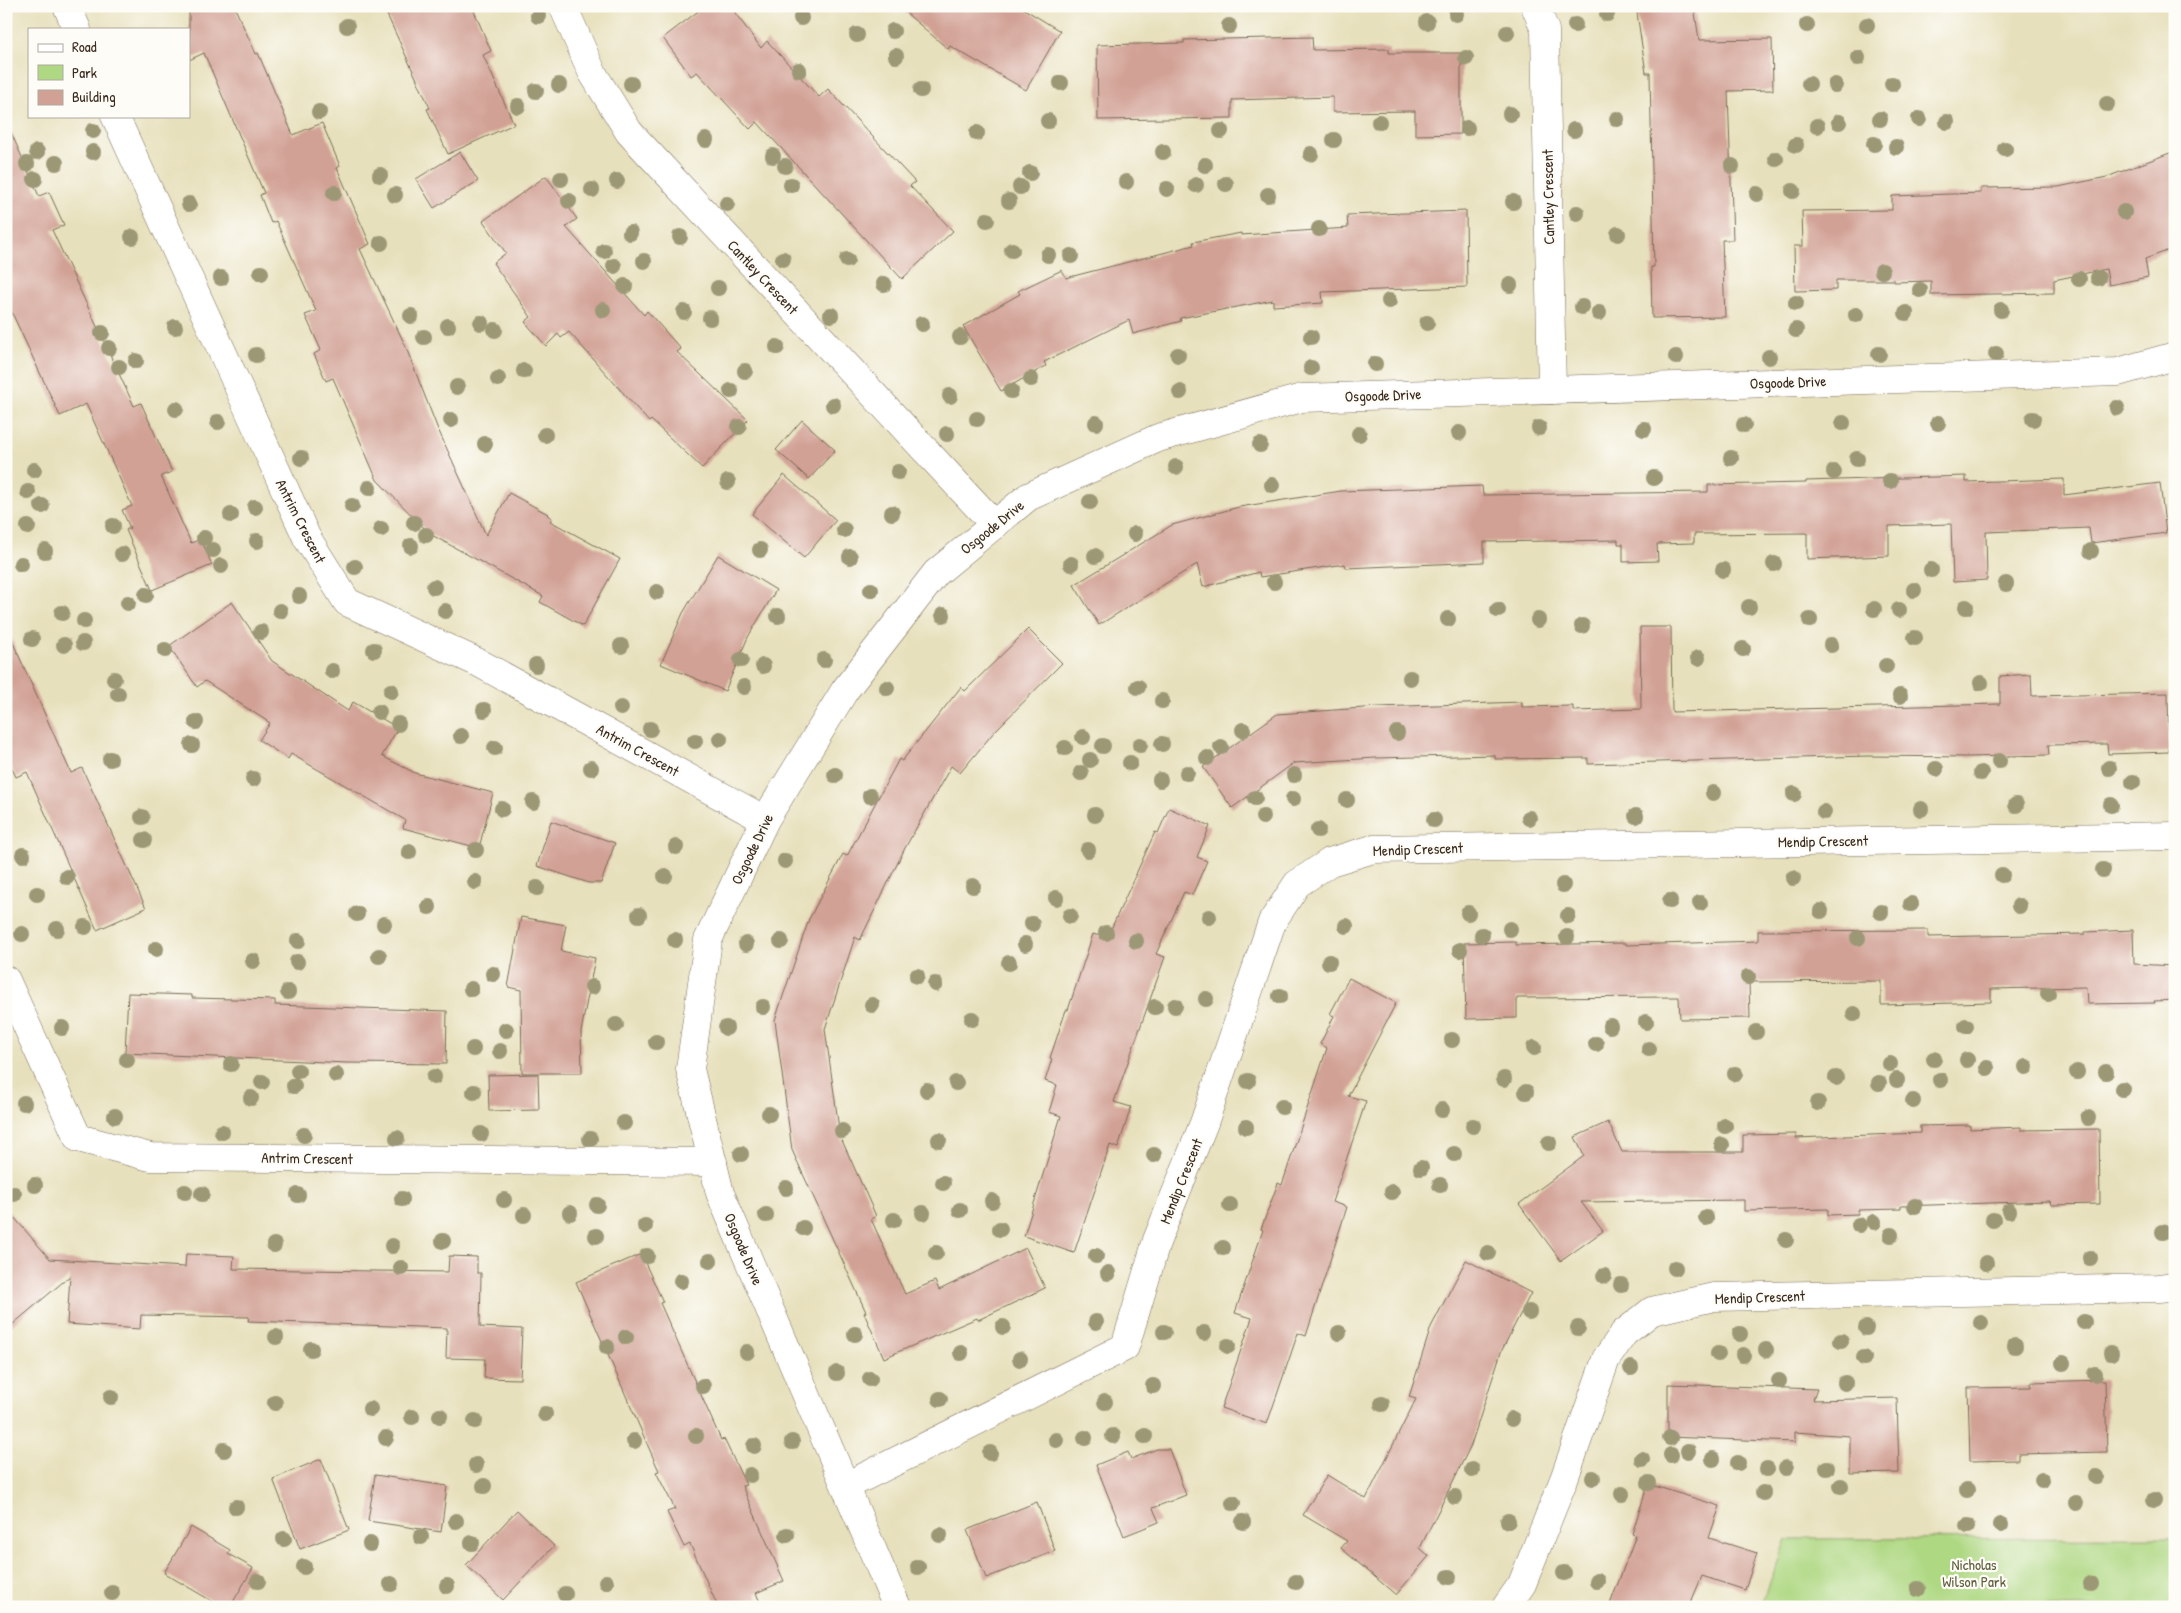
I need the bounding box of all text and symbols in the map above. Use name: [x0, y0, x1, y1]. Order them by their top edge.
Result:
legend: [28, 28, 190, 118]
text: Road: [72, 36, 97, 57]
text: Park: [72, 62, 97, 83]
text: Building: [72, 86, 116, 107]
street label: Cantley Crescent: [1537, 148, 1559, 245]
street label: Cantley Crescent: [723, 235, 804, 320]
street label: Osgoode Drive: [1749, 370, 1827, 394]
street label: Osgoode Drive: [1344, 383, 1422, 407]
street label: Antrim Crescent: [271, 475, 332, 567]
street label: Osgoode Drive: [956, 495, 1028, 559]
street label: Antrim Crescent: [593, 719, 684, 782]
street label: Osgoode Drive: [726, 810, 778, 888]
street label: Mendip Crescent: [1778, 830, 1869, 852]
street label: Mendip Crescent: [1373, 837, 1464, 861]
street label: Mendip Crescent: [1154, 1134, 1208, 1227]
street label: Antrim Crescent: [261, 1147, 354, 1169]
street label: Osgoode Drive: [719, 1210, 769, 1288]
street label: Mendip Crescent: [1715, 1285, 1806, 1309]
park label: Nicholas Wilson Park: [1942, 1554, 2006, 1592]

